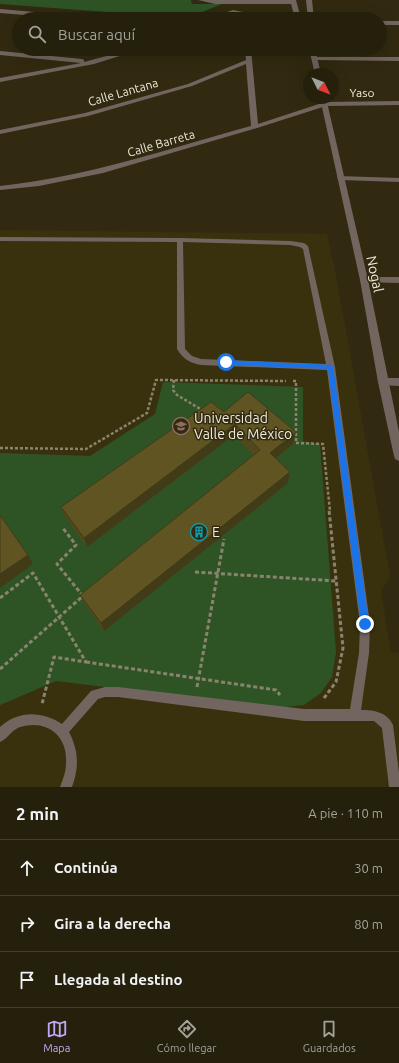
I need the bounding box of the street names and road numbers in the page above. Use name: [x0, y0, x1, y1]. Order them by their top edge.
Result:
street label: Calle Lantana: [86, 76, 160, 108]
street label: Yaso: [350, 86, 374, 99]
street label: Calle Barreta: [126, 127, 196, 159]
street label: Nogal: [363, 254, 387, 294]

